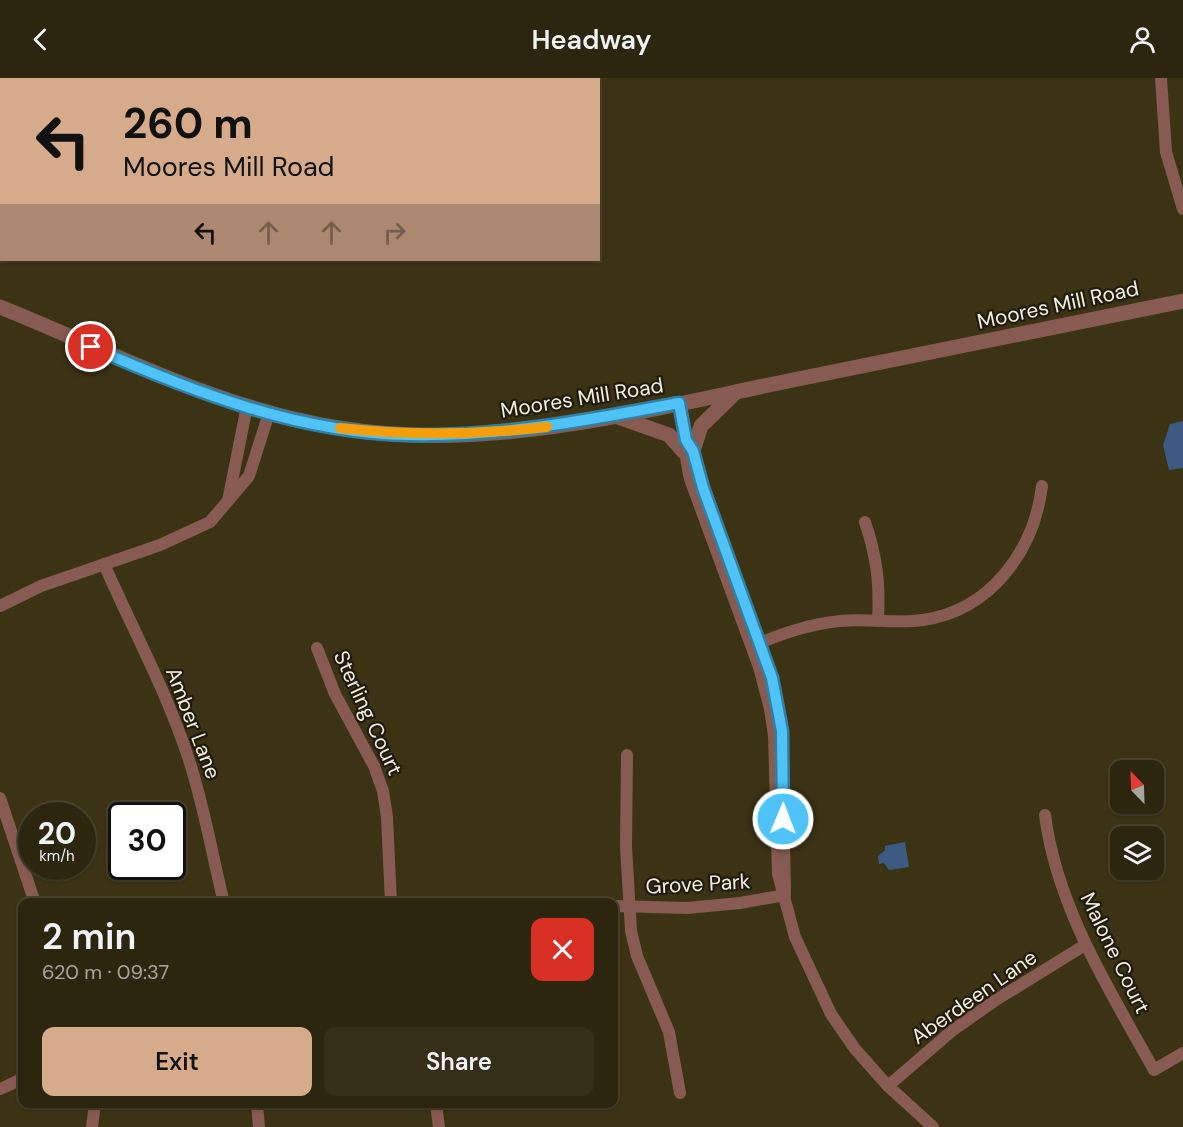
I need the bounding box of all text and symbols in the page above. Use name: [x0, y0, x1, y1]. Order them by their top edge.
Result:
text: Headway: [532, 22, 651, 57]
icon: back: [24, 23, 57, 56]
icon: person: [1126, 23, 1159, 56]
text: 260 m: [123, 96, 253, 151]
icon: left: [24, 102, 102, 180]
text: Moores Mill Road: [123, 149, 335, 184]
icon: left: [189, 216, 222, 249]
icon: ahead: [252, 216, 285, 249]
icon: ahead: [315, 216, 348, 249]
icon: right: [378, 216, 411, 249]
street label: Moores Mill Road: [975, 274, 1141, 336]
pin: [65, 321, 116, 372]
icon: arrive: [74, 330, 107, 363]
street label: Moores Mill Road: [499, 371, 665, 425]
street label: Sterling Court: [327, 646, 409, 780]
street label: Amber Lane: [159, 663, 227, 783]
north arrow: [1110, 760, 1164, 814]
map controls: [1110, 760, 1164, 880]
position arrow: [751, 787, 815, 851]
speed limit sign: 30: [108, 802, 186, 880]
text: 20: [38, 814, 76, 853]
button: layers: [1110, 826, 1164, 880]
text: km/h: [39, 846, 75, 866]
street label: Grove Park: [645, 867, 751, 901]
street label: Malone Court: [1074, 888, 1156, 1018]
text: 2 min: [42, 913, 136, 960]
button: close: [531, 918, 594, 981]
street label: Aberdeen Lane: [906, 943, 1043, 1051]
text: 620 m · 09:37: [42, 959, 169, 985]
button: Exit: [42, 1027, 312, 1096]
button: Share: [324, 1027, 594, 1096]

